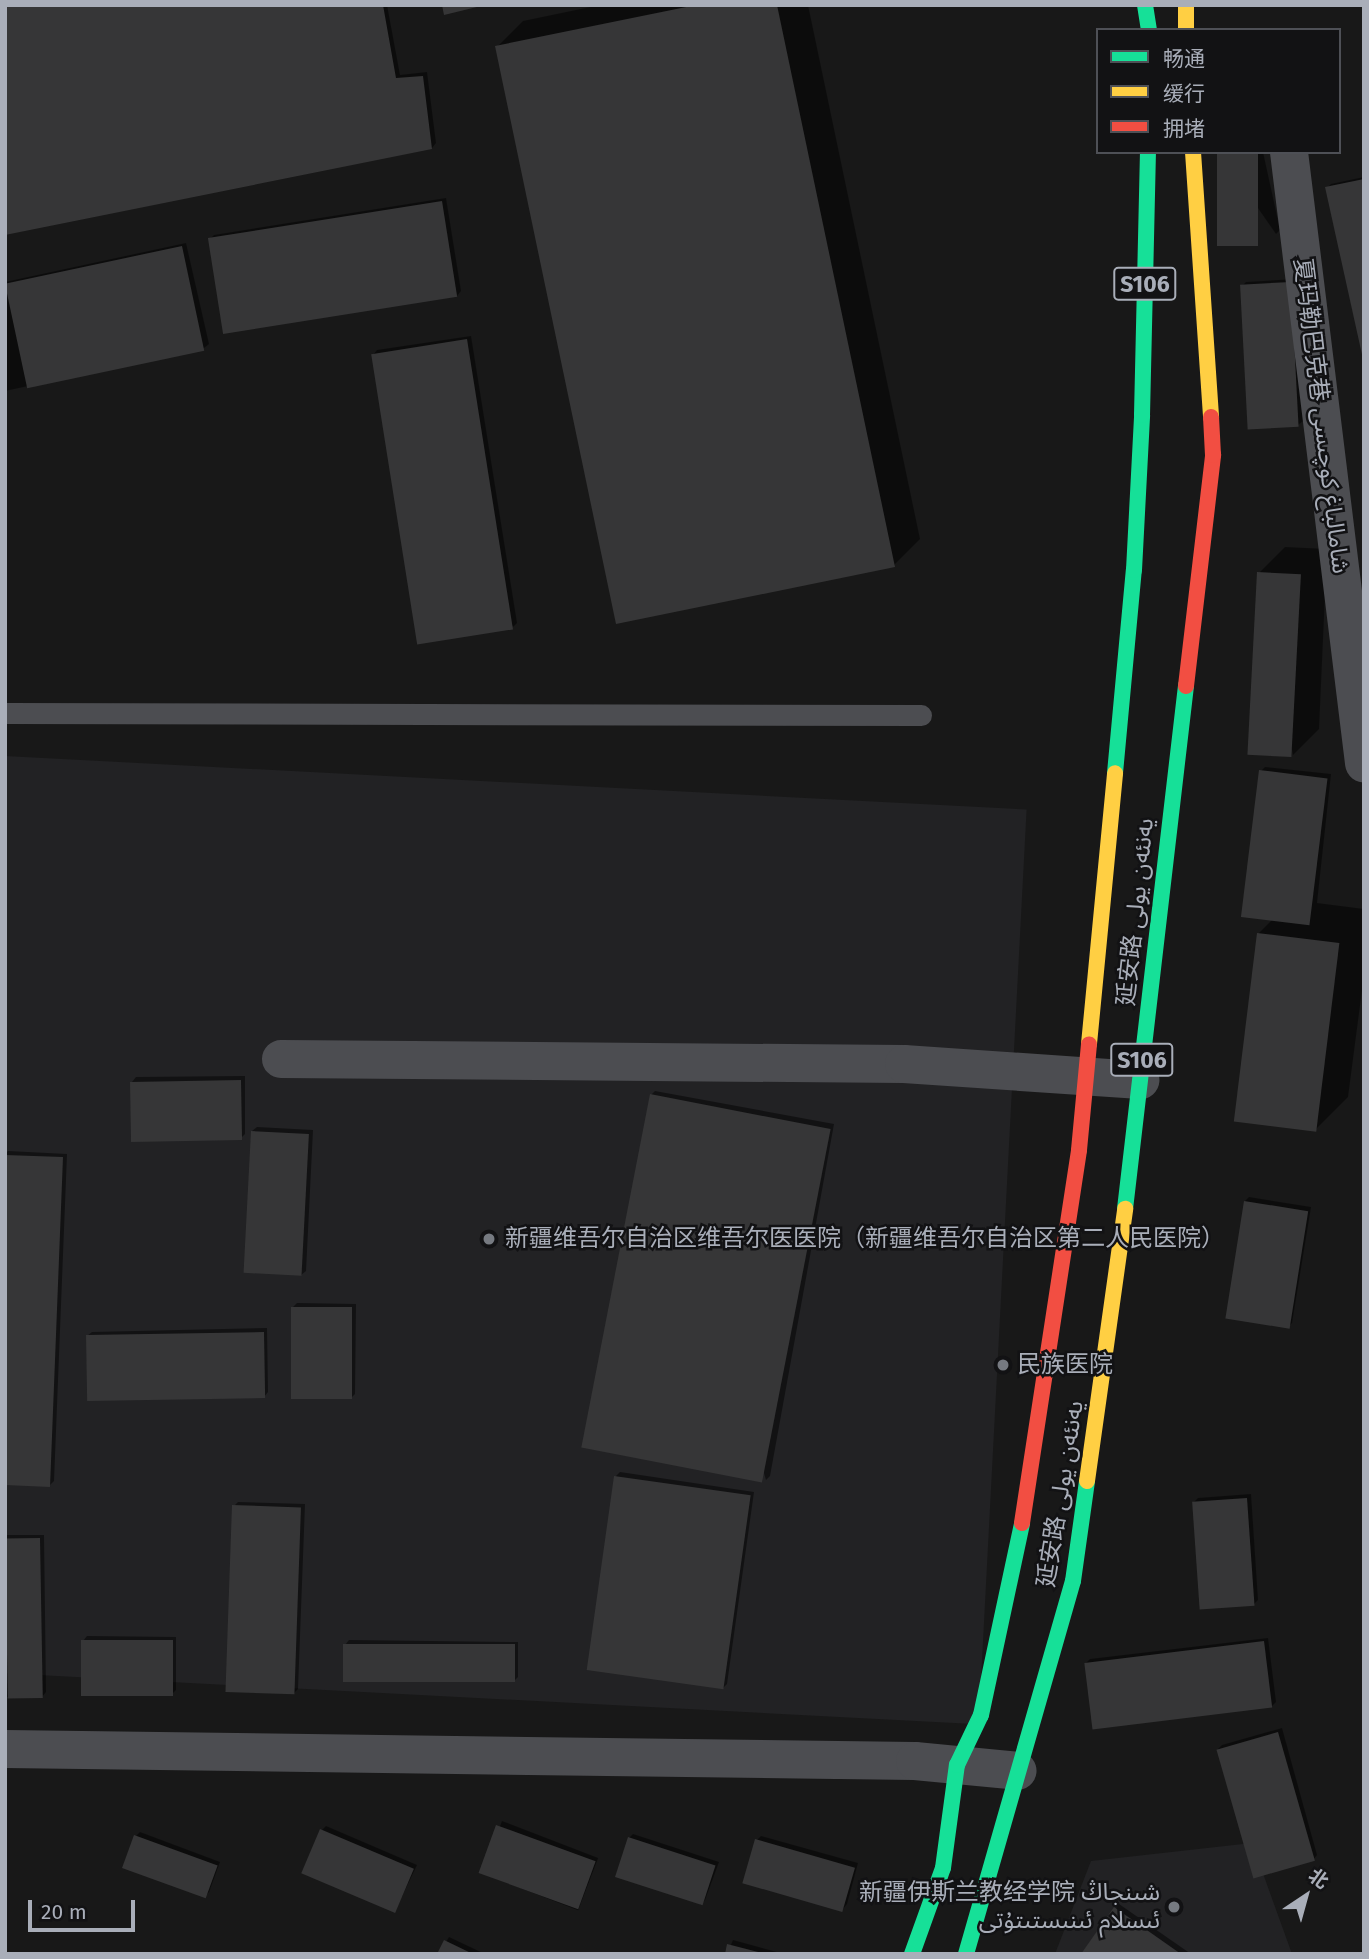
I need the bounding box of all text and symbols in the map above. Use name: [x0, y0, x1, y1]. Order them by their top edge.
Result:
legend: [1096, 28, 1341, 154]
text: 畅通: [1163, 46, 1205, 72]
text: 缓行: [1163, 81, 1205, 107]
text: 拥堵: [1163, 116, 1205, 142]
street label: 夏玛勒巴克巷 شامالباغ كوچىسى: [1287, 257, 1355, 575]
road number: S106: [1112, 264, 1178, 304]
street label: 延安路 يەنئەن يولى: [1112, 817, 1160, 1007]
road number: S106: [1109, 1040, 1175, 1079]
place label: 新疆维吾尔自治区维吾尔医医院（新疆维吾尔自治区第二人民医院）: [505, 1225, 1225, 1253]
marker: 新疆维吾尔自治区维吾尔医医院（新疆维吾尔自治区第二人民医院）: [479, 1229, 499, 1249]
place label: 民族医院: [1017, 1351, 1113, 1379]
marker: 民族医院: [995, 1357, 1011, 1373]
street label: 延安路 يەنئەن يولى: [1032, 1399, 1090, 1589]
north arrow: [1271, 1861, 1341, 1931]
text: 北: [1304, 1864, 1333, 1893]
place label: 新疆伊斯兰教经学院 شىنجاڭ ئىسلام ئىنىستىتۇتى: [859, 1879, 1160, 1935]
scale bar: [32, 1885, 138, 1929]
text: 20 m: [41, 1899, 87, 1925]
marker: 新疆伊斯兰教经学院 شىنجاڭ ئىسلام ئىنىستىتۇتى: [1166, 1899, 1182, 1915]

